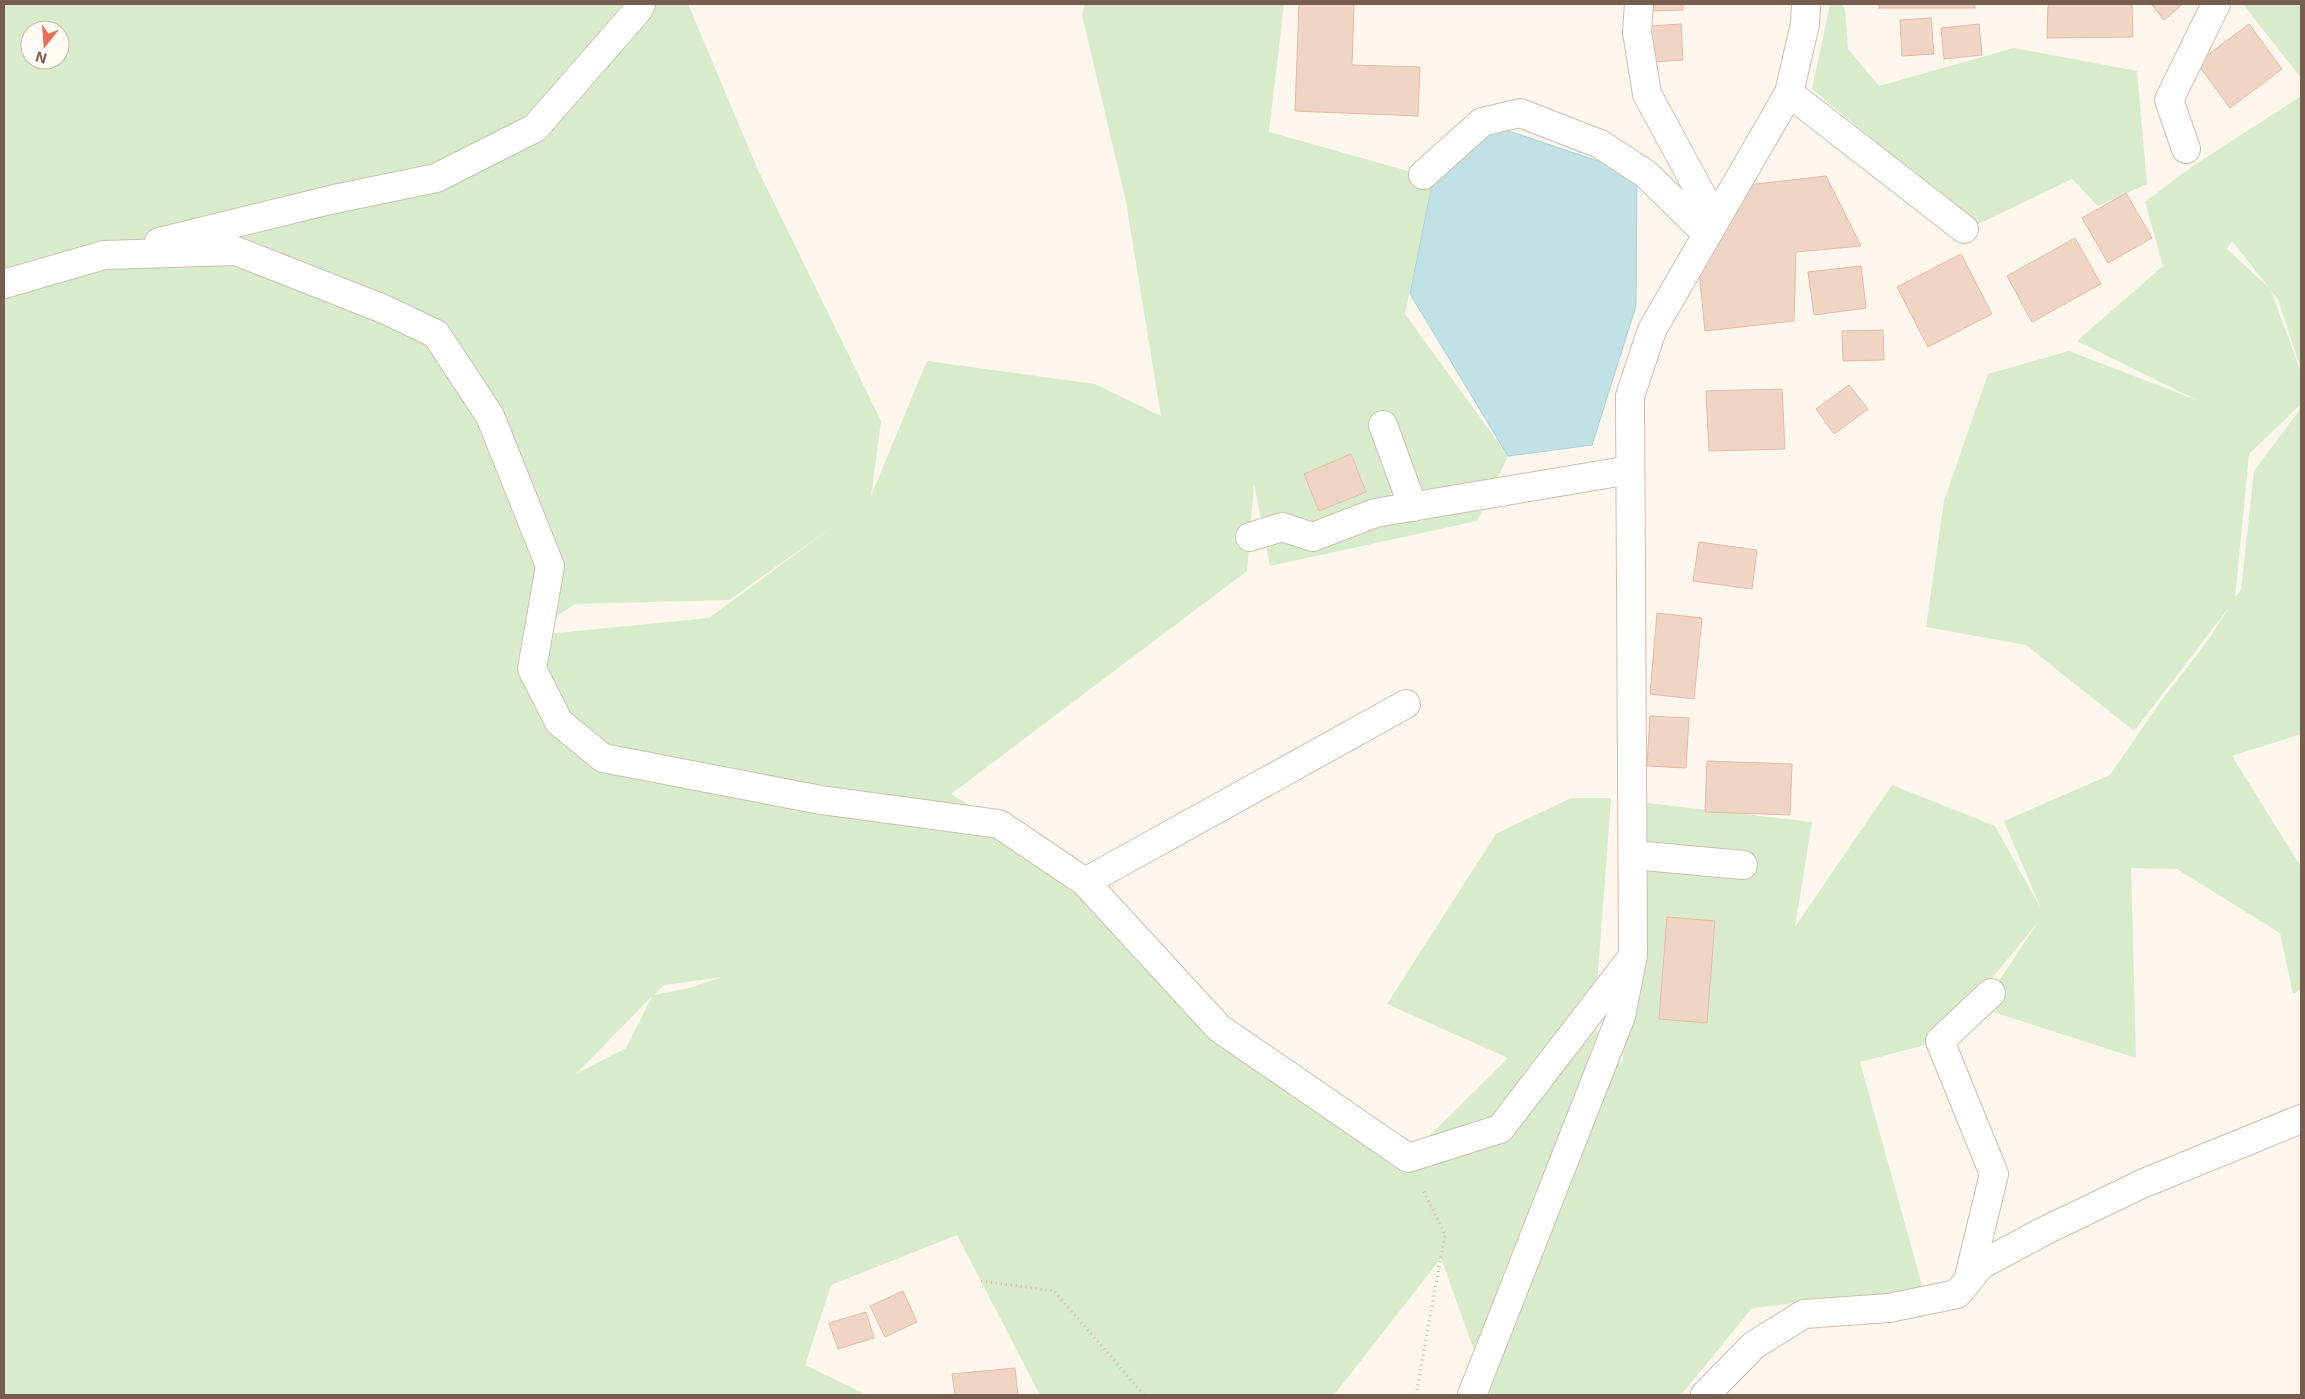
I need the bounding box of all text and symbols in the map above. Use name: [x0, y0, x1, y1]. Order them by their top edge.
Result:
north arrow: [20, 20, 70, 70]
text: N: [33, 48, 49, 68]

